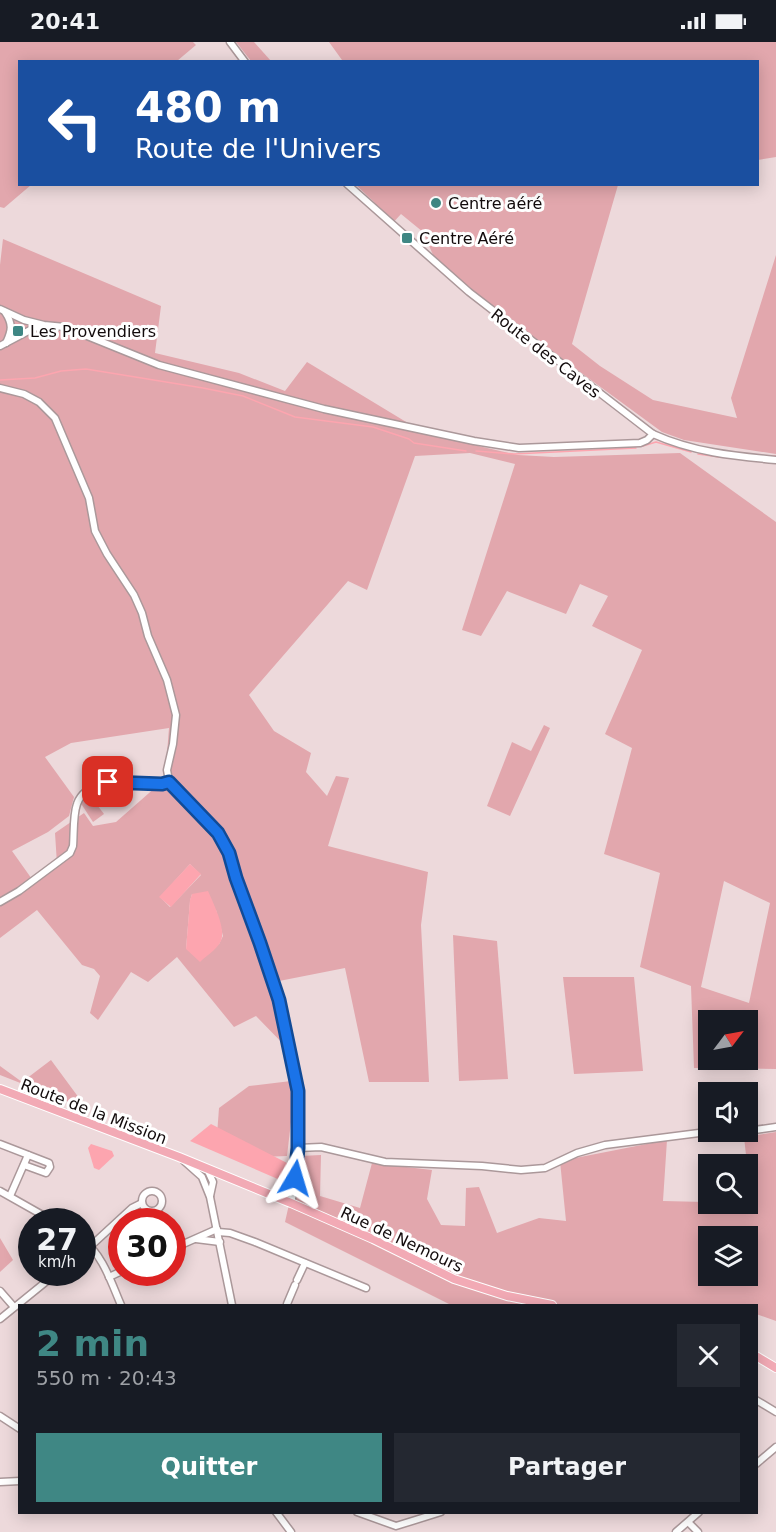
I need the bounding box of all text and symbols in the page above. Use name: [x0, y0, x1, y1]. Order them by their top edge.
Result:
text: 20:41: [30, 9, 100, 34]
text: 480 m: [135, 83, 281, 132]
icon: left: [36, 84, 114, 162]
text: Route de l'Univers: [135, 133, 381, 164]
place label: Centre aéré: [448, 194, 542, 213]
marker: Centre aéré: [429, 196, 443, 210]
place label: Centre Aéré: [419, 229, 514, 248]
marker: Centre Aéré: [400, 231, 414, 245]
street label: Route des Caves: [487, 305, 604, 402]
place label: Les Provendiers: [30, 322, 156, 341]
marker: Les Provendiers: [11, 324, 25, 338]
pin: [82, 756, 133, 807]
icon: arrive: [91, 765, 124, 798]
north arrow: [698, 1010, 758, 1070]
map controls: [698, 1010, 758, 1286]
street label: Route de la Mission: [18, 1075, 170, 1148]
button: sound: [698, 1082, 758, 1142]
position arrow: [263, 1146, 327, 1210]
button: search: [698, 1154, 758, 1214]
street label: Rue de Nemours: [338, 1203, 466, 1276]
speed limit sign: 30: [108, 1208, 186, 1286]
text: 27: [36, 1222, 78, 1257]
button: layers: [698, 1226, 758, 1286]
text: km/h: [38, 1253, 76, 1271]
text: 2 min: [36, 1323, 149, 1364]
button: close: [677, 1324, 740, 1387]
text: 550 m · 20:43: [36, 1366, 177, 1390]
button: Quitter: [36, 1433, 382, 1502]
button: Partager: [394, 1433, 740, 1502]

